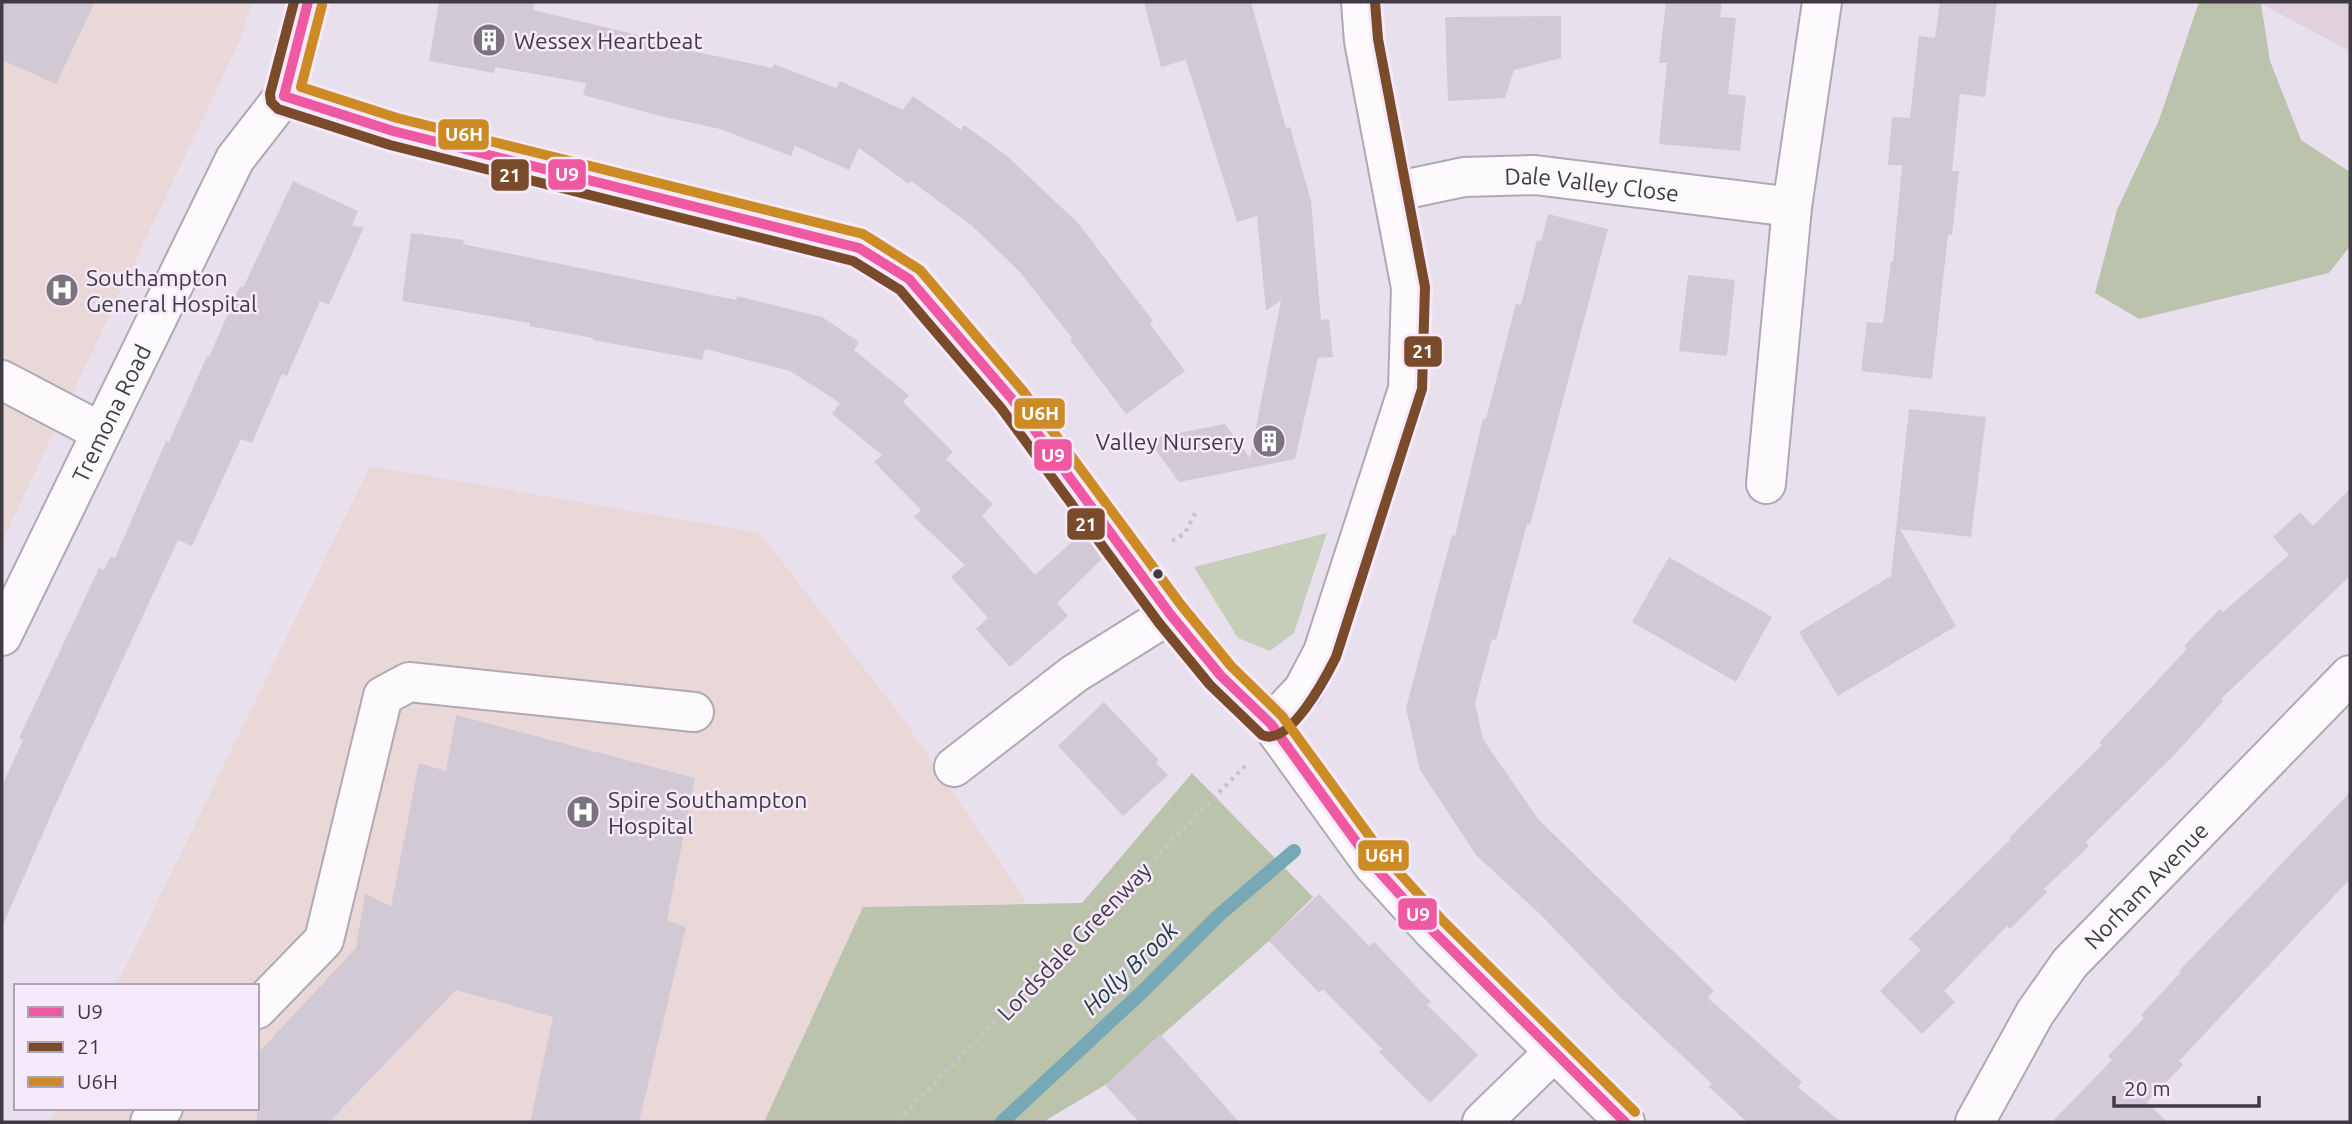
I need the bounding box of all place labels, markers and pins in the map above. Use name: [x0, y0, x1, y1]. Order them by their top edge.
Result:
building icon: Wessex Heartbeat: [470, 21, 508, 59]
place label: Wessex Heartbeat: [514, 28, 703, 53]
place label: Southampton General Hospital: [86, 265, 257, 316]
hospital icon: Southampton General Hospital: [43, 271, 81, 309]
building icon: Valley Nursery: [1250, 422, 1288, 460]
place label: Valley Nursery: [1096, 429, 1244, 454]
unlabelled marker: [1151, 567, 1165, 581]
place label: Spire Southampton Hospital: [608, 787, 807, 838]
hospital icon: Spire Southampton Hospital: [564, 793, 602, 831]

